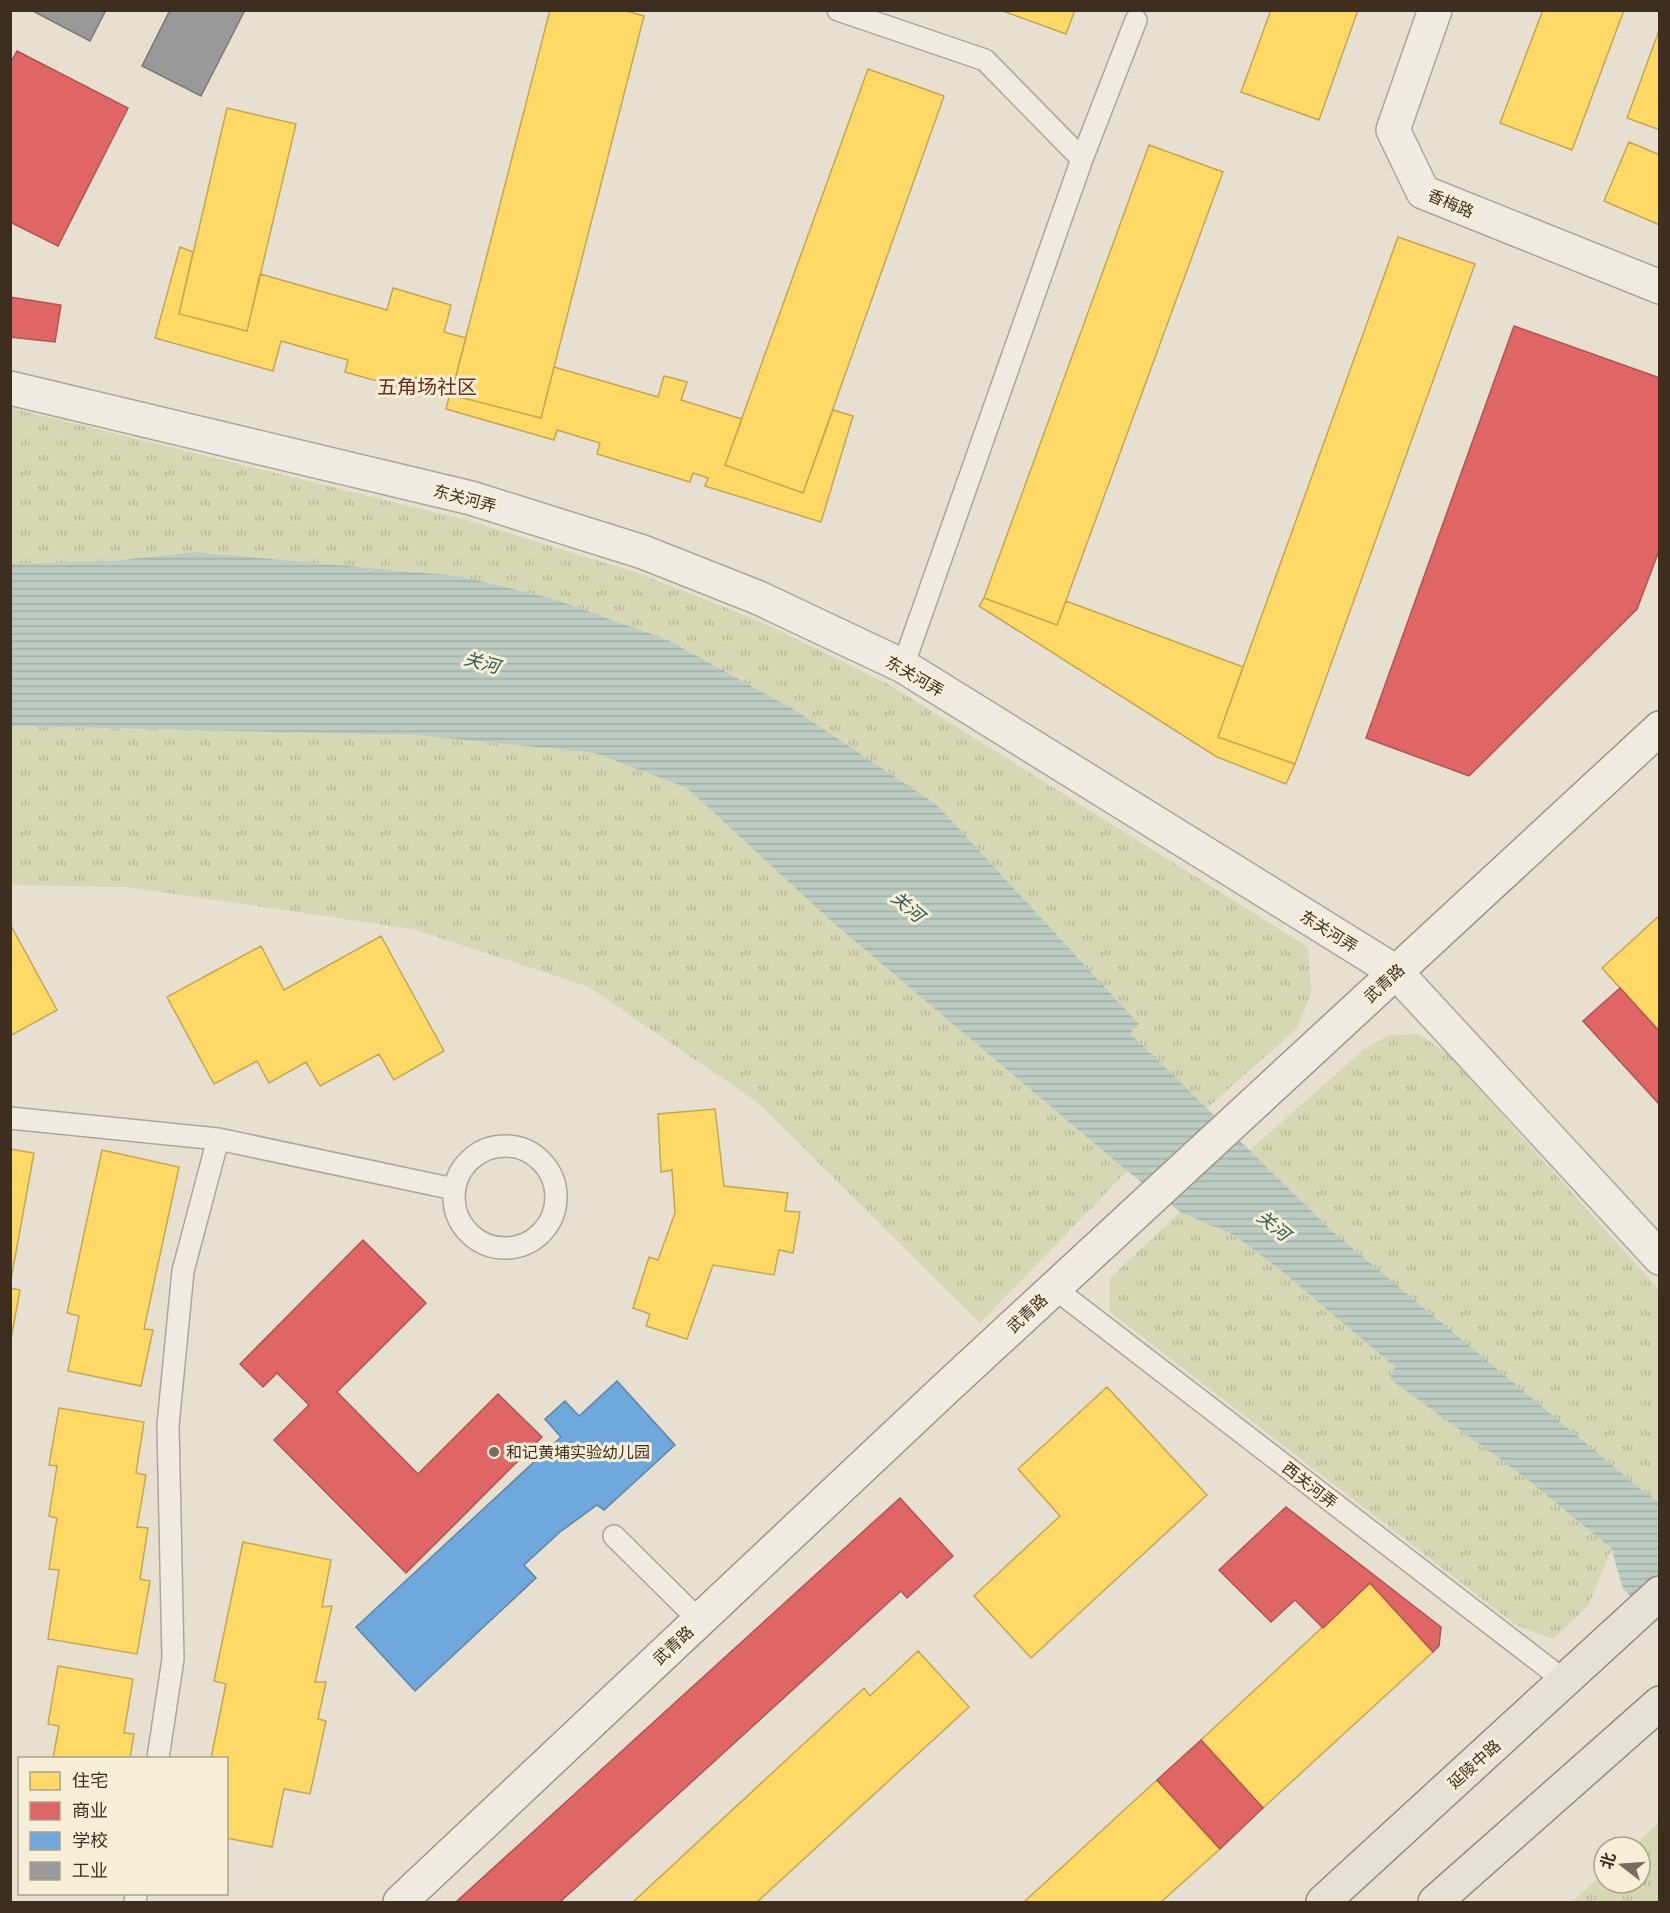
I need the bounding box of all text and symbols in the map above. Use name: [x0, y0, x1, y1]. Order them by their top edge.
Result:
street label: 香梅路: [1425, 183, 1477, 223]
district label: 五角场社区: [377, 373, 477, 400]
street label: 东关河弄: [431, 479, 499, 517]
water label: 关河: [462, 646, 505, 679]
street label: 东关河弄: [882, 650, 948, 702]
water label: 关河: [887, 885, 932, 929]
street label: 东关河弄: [1296, 905, 1362, 957]
street label: 武青路: [1359, 959, 1409, 1007]
water label: 关河: [1252, 1204, 1298, 1248]
street label: 武青路: [1002, 1289, 1052, 1337]
place label: 和记黄埔实验幼儿园: [506, 1441, 650, 1463]
marker: 和记黄埔实验幼儿园: [487, 1445, 501, 1459]
street label: 西关河弄: [1278, 1457, 1342, 1513]
street label: 武青路: [648, 1621, 698, 1669]
street label: 延陵中路: [1443, 1734, 1505, 1794]
legend: [18, 1757, 228, 1895]
text: 住宅: [72, 1768, 108, 1792]
text: 商业: [72, 1798, 108, 1822]
text: 学校: [72, 1828, 108, 1852]
north arrow: [1592, 1835, 1652, 1895]
text: 北: [1595, 1850, 1621, 1871]
text: 工业: [72, 1858, 108, 1882]

